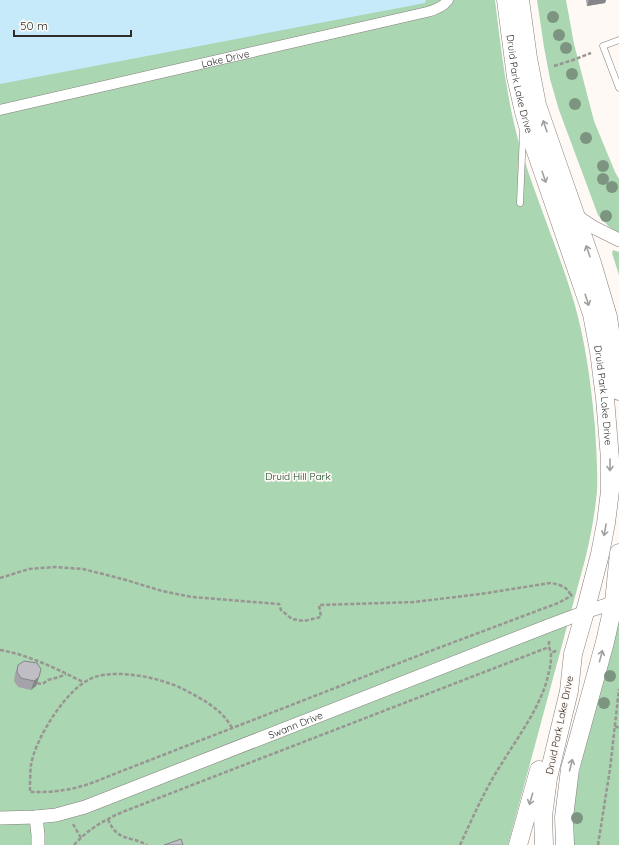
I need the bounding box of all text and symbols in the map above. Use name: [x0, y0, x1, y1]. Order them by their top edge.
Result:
scale bar: [14, 12, 131, 38]
text: 50 m: [20, 18, 48, 33]
street label: Druid Park Lake Drive: [504, 34, 536, 135]
street label: Lake Drive: [200, 47, 251, 71]
one-way arrow: [540, 121, 548, 133]
one-way arrow: [541, 170, 549, 182]
one-way arrow: [584, 246, 592, 258]
one-way arrow: [583, 293, 591, 305]
street label: Druid Park Lake Drive: [591, 344, 615, 446]
one-way arrow: [606, 458, 614, 471]
park label: Druid Hill Park: [265, 470, 331, 483]
one-way arrow: [601, 523, 609, 536]
one-way arrow: [598, 650, 605, 663]
street label: Druid Park Lake Drive: [543, 674, 576, 776]
street label: Swann Drive: [266, 709, 325, 742]
one-way arrow: [568, 758, 576, 771]
one-way arrow: [527, 793, 534, 806]

